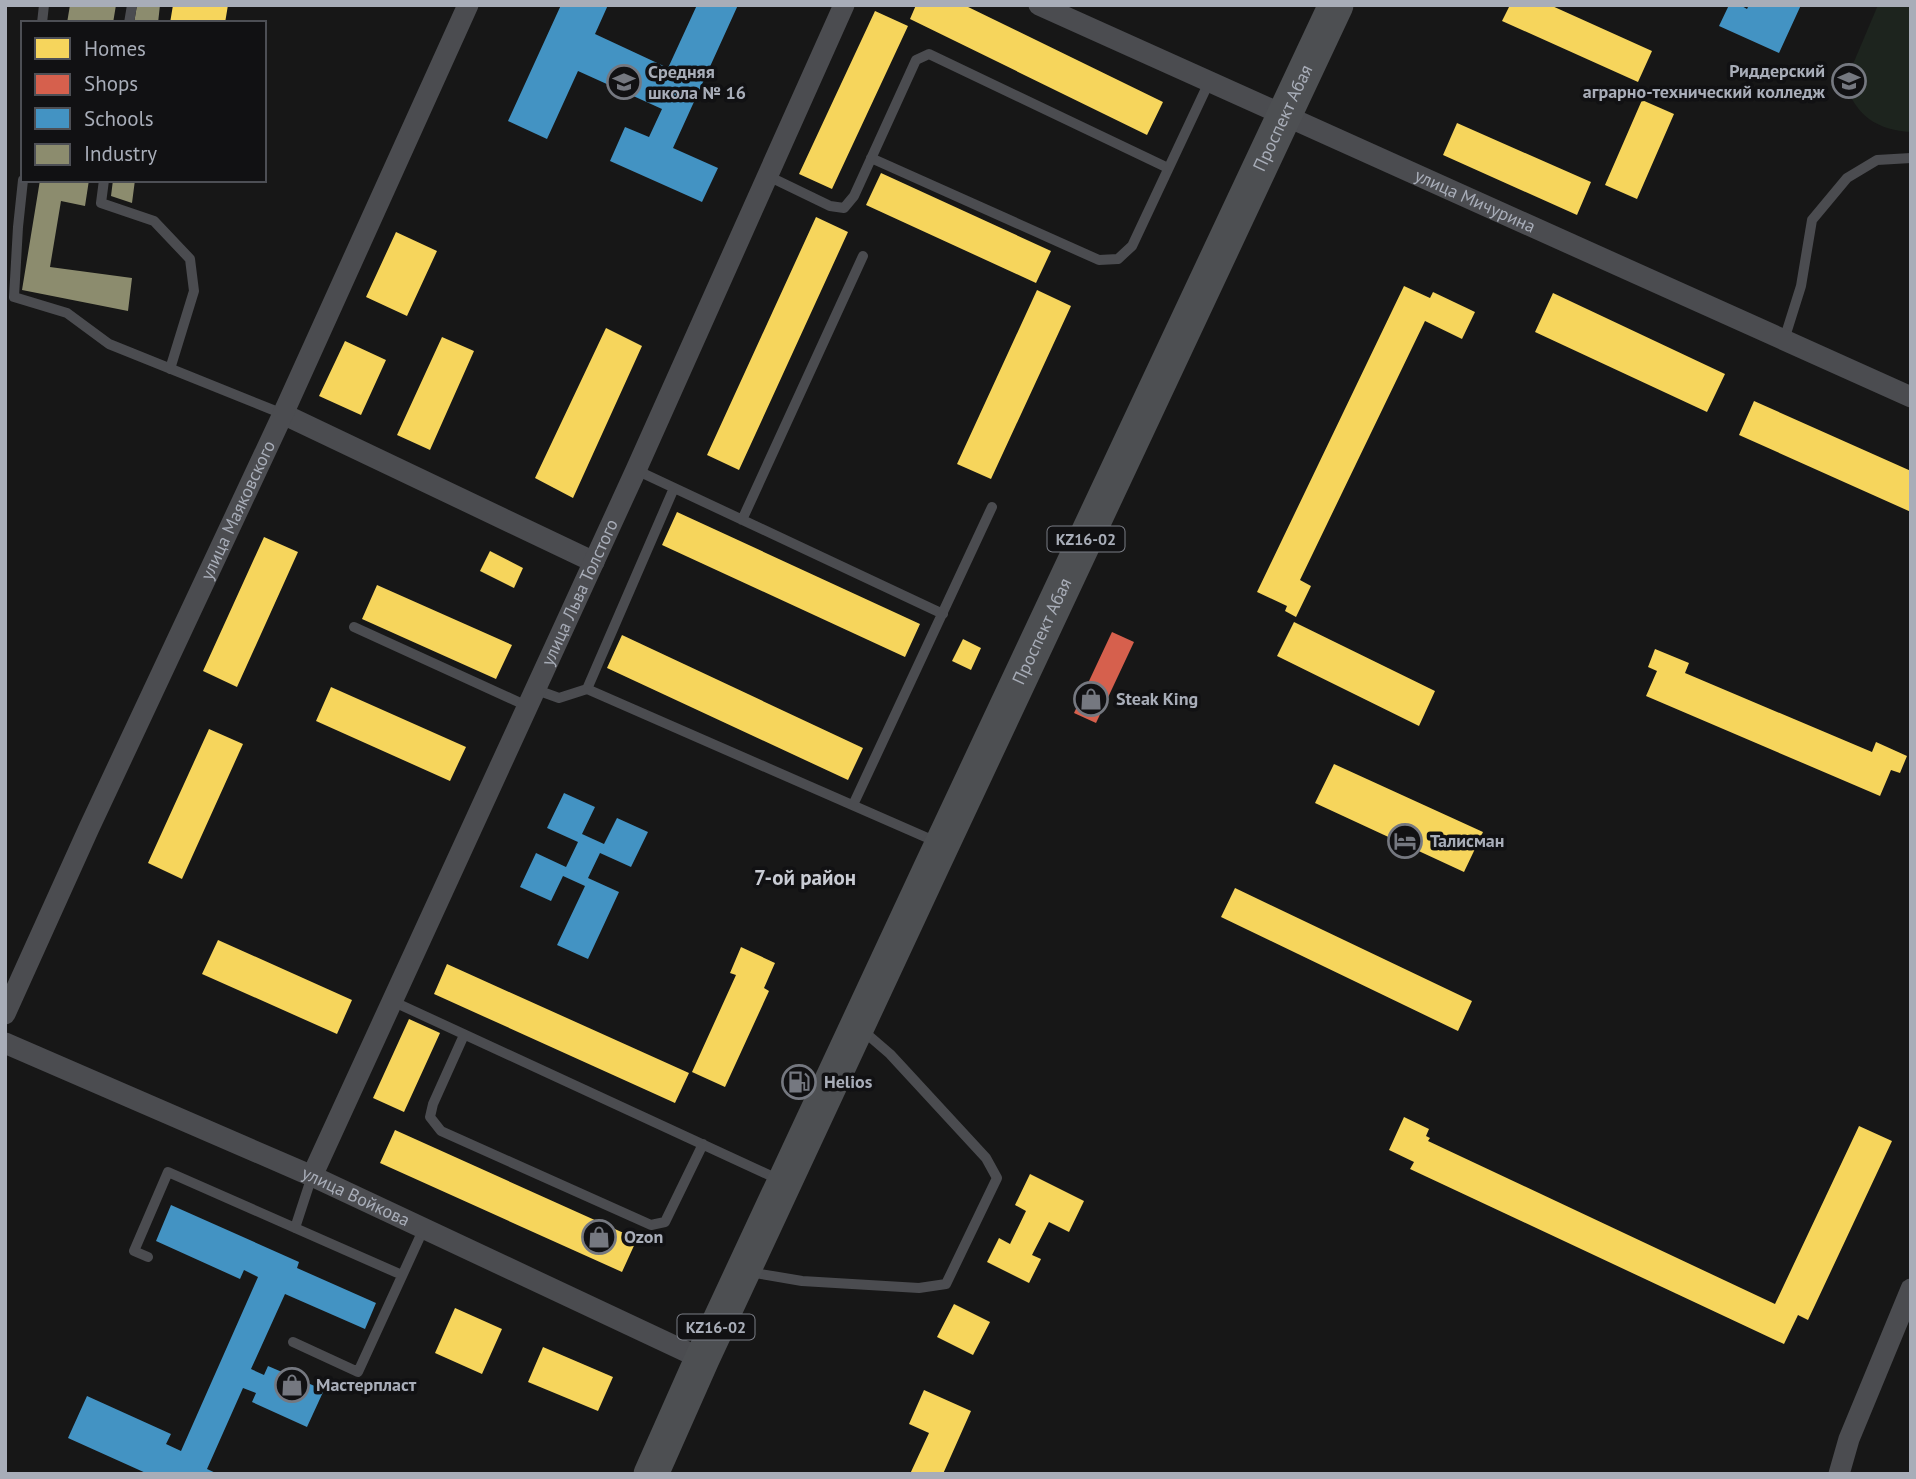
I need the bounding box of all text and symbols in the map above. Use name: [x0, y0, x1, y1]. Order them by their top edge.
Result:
legend: [21, 21, 266, 182]
text: Homes: [84, 35, 146, 62]
place label: Риддерский аграрно-технический колледж: [1583, 59, 1826, 103]
place label: Средняя школа № 16: [648, 60, 746, 104]
street label: Проспект Абая: [1248, 61, 1317, 175]
school or university icon: Риддерский аграрно-технический колледж: [1830, 62, 1868, 100]
school or university icon: Средняя школа № 16: [605, 63, 643, 101]
text: Shops: [84, 70, 138, 97]
text: Schools: [84, 105, 154, 132]
text: Industry: [84, 140, 157, 167]
street label: улица Мичурина: [1411, 163, 1539, 238]
street label: улица Маяковского: [195, 436, 280, 584]
street label: улица Льва Толстого: [536, 515, 623, 669]
road number: KZ16-02: [1048, 526, 1124, 552]
street label: Проспект Абая: [1007, 574, 1076, 688]
shop icon: Steak King: [1072, 680, 1110, 718]
place label: Steak King: [1116, 687, 1198, 710]
hotel icon: Талисман: [1386, 822, 1424, 860]
place label: Талисман: [1430, 829, 1504, 852]
district label: 7-ой район: [754, 864, 856, 891]
fuel station icon: Helios: [780, 1063, 818, 1101]
place label: Helios: [824, 1070, 873, 1093]
street label: улица Войкова: [299, 1161, 414, 1231]
shop icon: Ozon: [580, 1218, 618, 1256]
place label: Ozon: [624, 1225, 663, 1248]
road number: KZ16-02: [678, 1315, 754, 1340]
shop icon: Мастерпласт: [273, 1366, 311, 1404]
place label: Мастерпласт: [316, 1373, 417, 1396]

